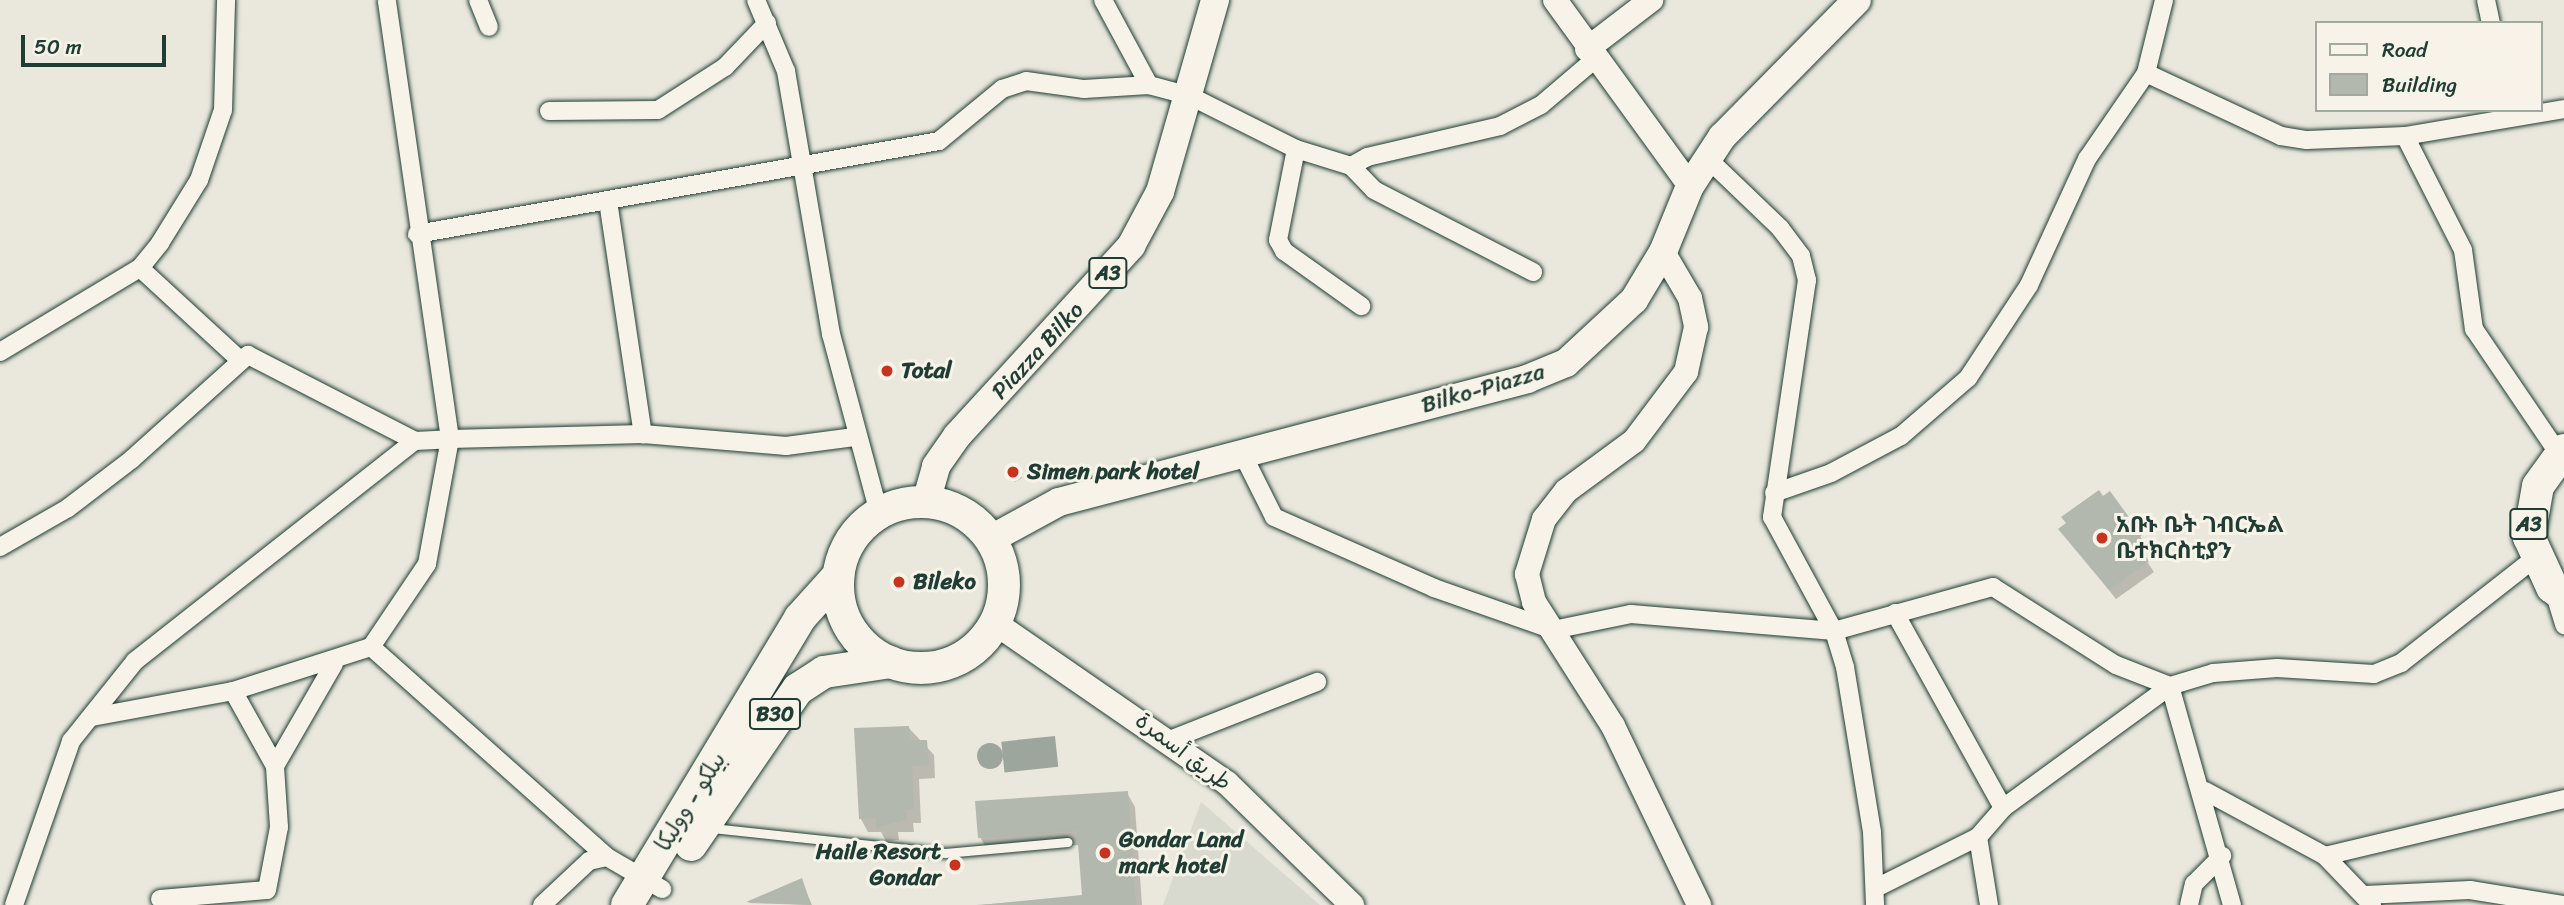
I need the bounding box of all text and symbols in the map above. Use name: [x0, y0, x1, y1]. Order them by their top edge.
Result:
scale bar: [24, 21, 170, 65]
legend: [2316, 21, 2543, 112]
text: 50 m: [34, 28, 82, 66]
text: Road: [2382, 31, 2427, 69]
text: Building: [2382, 66, 2457, 104]
road number: A3: [1087, 256, 1129, 290]
street label: Piazza Bilko: [986, 297, 1090, 405]
place label: Total: [901, 357, 952, 385]
street label: Bilko-Piazza: [1418, 358, 1548, 420]
marker: Total: [879, 363, 895, 379]
place label: Simen park hotel: [1027, 458, 1199, 486]
marker: Simen park hotel: [1005, 464, 1021, 480]
road number: A3: [2508, 506, 2550, 542]
place label: አቡኑ ቤት ገብርኤል ቤተክርስቲያን: [2116, 511, 2284, 565]
marker: አቡኑ ቤት ገብርኤል ቤተክርስቲያን: [2094, 530, 2110, 546]
place label: Bileko: [913, 568, 976, 596]
marker: Bileko: [891, 574, 907, 590]
road number: B30: [749, 696, 801, 732]
street label: طريق أسمرة: [1129, 707, 1237, 797]
street label: بيلكو - ووليكا: [650, 747, 732, 857]
place label: Gondar Land mark hotel: [1119, 826, 1243, 880]
place label: Haile Resort Gondar: [816, 838, 941, 892]
marker: Gondar Land mark hotel: [1097, 845, 1113, 861]
marker: Haile Resort Gondar: [947, 857, 963, 873]

